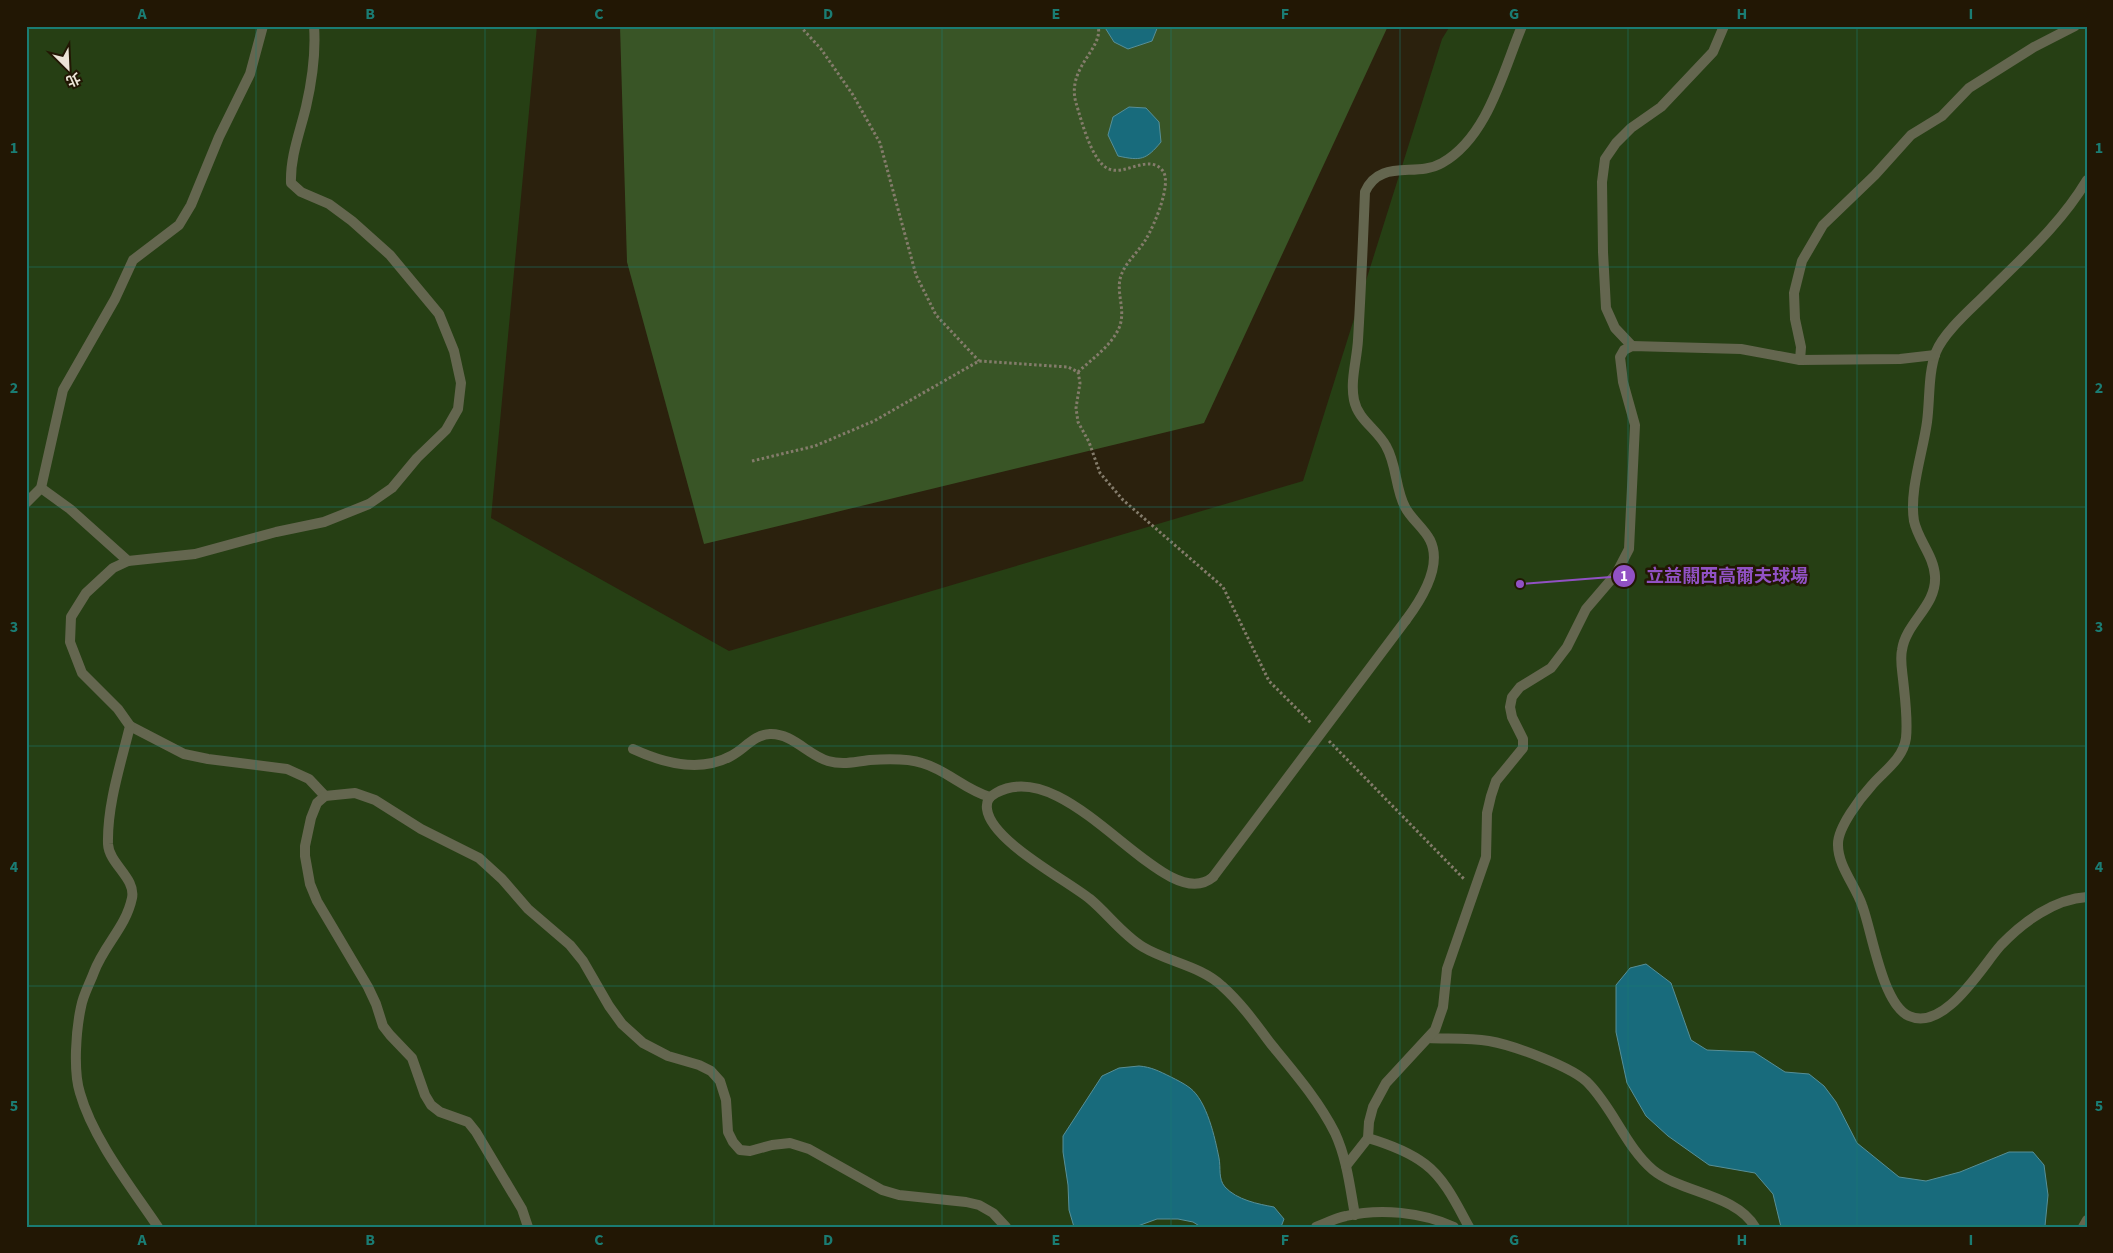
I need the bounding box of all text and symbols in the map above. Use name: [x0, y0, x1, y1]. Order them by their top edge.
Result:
text: A: [136, 3, 147, 25]
text: B: [365, 3, 375, 25]
text: C: [594, 3, 604, 25]
text: D: [823, 3, 833, 25]
text: E: [1052, 3, 1060, 25]
text: F: [1281, 3, 1289, 25]
text: G: [1509, 3, 1519, 25]
text: H: [1737, 3, 1747, 25]
text: I: [1969, 3, 1973, 25]
north arrow: [42, 42, 92, 92]
text: 北: [62, 67, 83, 91]
text: 1: [10, 137, 18, 159]
text: 1: [2095, 137, 2103, 159]
text: 2: [10, 377, 18, 399]
text: 2: [2095, 377, 2103, 399]
callout: 立益關西高爾夫球場: [1611, 559, 1818, 592]
text: 立益關西高爾夫球場: [1646, 564, 1808, 589]
text: 1: [1620, 566, 1628, 587]
text: 3: [10, 616, 18, 638]
text: 3: [2095, 616, 2103, 638]
text: 4: [10, 856, 19, 878]
text: 4: [2095, 856, 2104, 878]
text: 5: [10, 1095, 18, 1117]
text: 5: [2095, 1095, 2103, 1117]
text: A: [136, 1229, 147, 1251]
text: B: [365, 1229, 375, 1251]
text: C: [594, 1229, 604, 1251]
text: D: [823, 1229, 833, 1251]
text: E: [1052, 1229, 1060, 1251]
text: F: [1281, 1229, 1289, 1251]
text: G: [1509, 1229, 1519, 1251]
text: H: [1737, 1229, 1747, 1251]
text: I: [1969, 1229, 1973, 1251]

